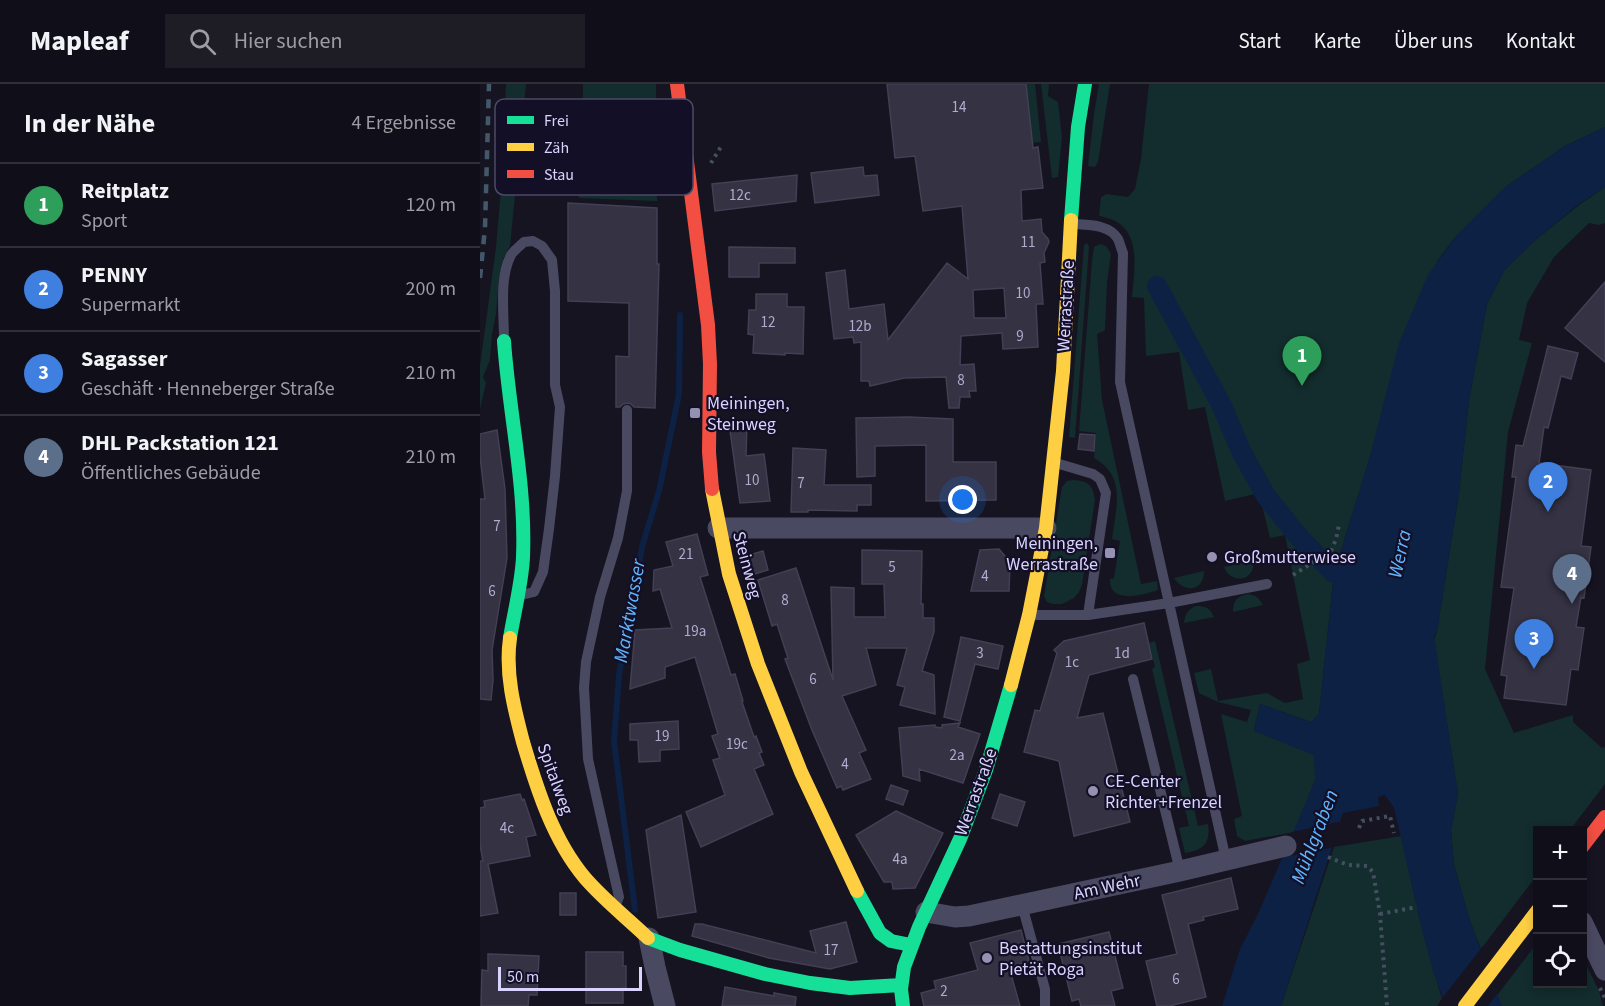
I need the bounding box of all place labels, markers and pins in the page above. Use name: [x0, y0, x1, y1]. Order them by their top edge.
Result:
pin: 1: [1282, 336, 1322, 386]
place label: Meiningen, Steinweg: [707, 391, 790, 437]
marker: Meiningen, Steinweg: [688, 406, 702, 420]
pin: 2: [1528, 462, 1568, 512]
place label: Meiningen, Werrastraße: [1006, 531, 1098, 577]
place label: Großmutterwiese: [1224, 545, 1356, 570]
marker: Meiningen, Werrastraße: [1103, 546, 1117, 560]
marker: Großmutterwiese: [1205, 550, 1219, 564]
pin: 4: [1552, 554, 1592, 604]
pin: 3: [1514, 620, 1554, 669]
place label: CE-Center Richter+Frenzel: [1105, 769, 1222, 815]
marker: CE-Center Richter+Frenzel: [1086, 784, 1100, 798]
place label: Bestattungsinstitut Pietät Roga: [999, 936, 1142, 982]
marker: Bestattungsinstitut Pietät Roga: [980, 951, 994, 965]

